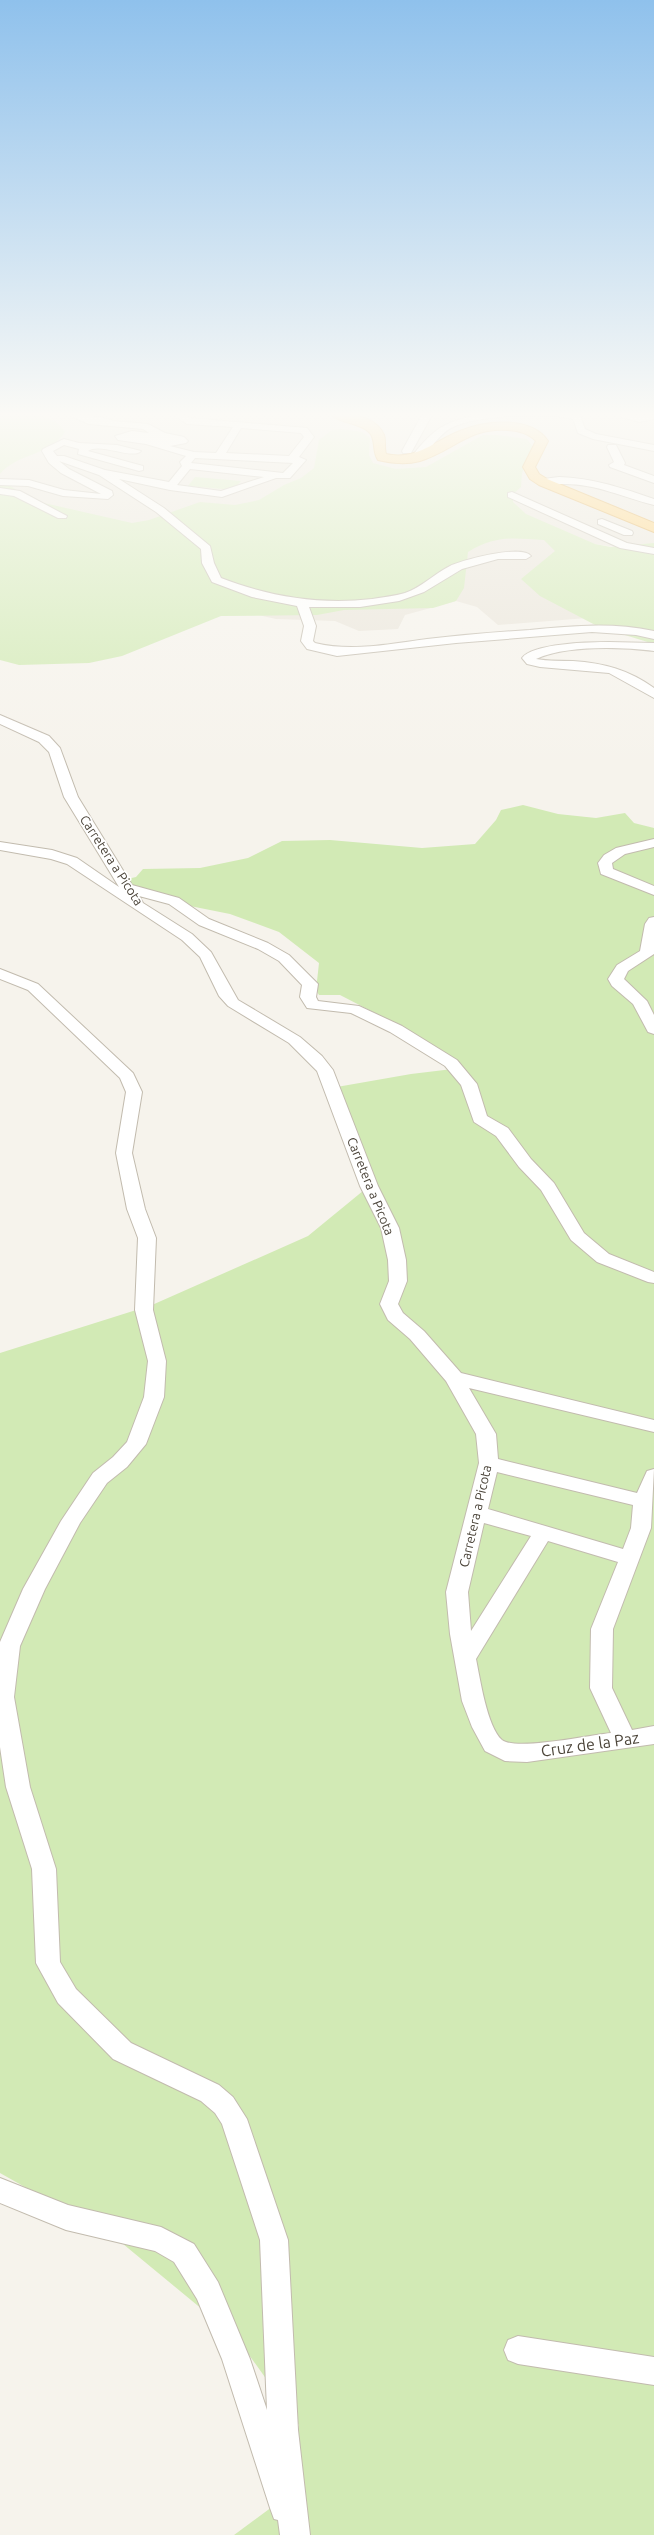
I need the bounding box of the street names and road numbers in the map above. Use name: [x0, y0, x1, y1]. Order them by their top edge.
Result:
street label: Carretera a Picota: [78, 812, 146, 908]
street label: Carretera a Picota: [345, 1135, 397, 1237]
street label: Carretera a Picota: [456, 1464, 494, 1568]
street label: Cruz de la Paz: [540, 1728, 640, 1760]

